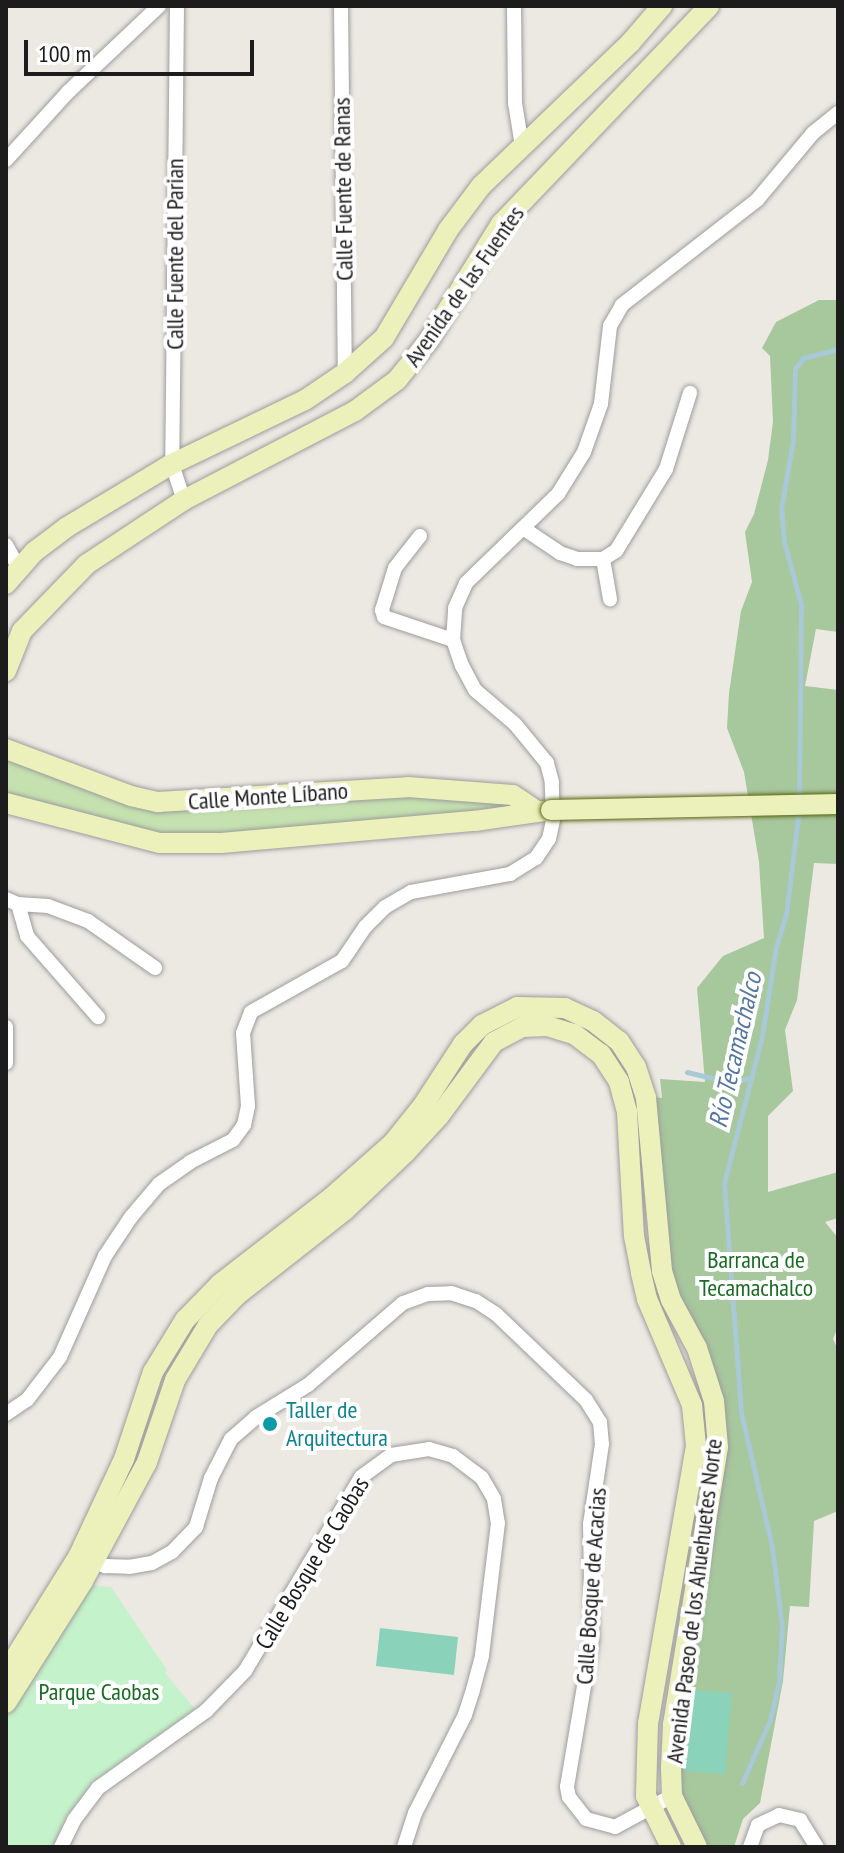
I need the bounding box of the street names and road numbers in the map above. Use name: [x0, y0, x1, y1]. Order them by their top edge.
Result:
street label: Calle Fuente de Ranas: [327, 97, 359, 281]
street label: Calle Fuente del Parian: [161, 158, 189, 350]
street label: Avenida de las Fuentes: [398, 200, 530, 372]
street label: Calle Monte Líbano: [187, 776, 349, 816]
street label: Avenida Paseo de los Ahuehuetes Norte: [660, 1437, 728, 1765]
street label: Calle Bosque de Caobas: [249, 1471, 375, 1655]
street label: Calle Bosque de Acacias: [570, 1486, 612, 1686]

